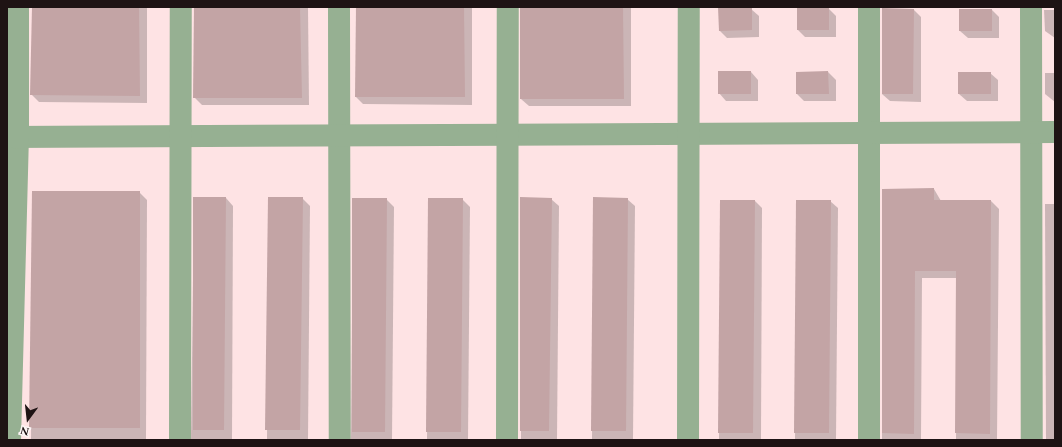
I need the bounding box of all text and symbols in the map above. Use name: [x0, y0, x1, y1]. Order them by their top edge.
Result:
north arrow: [8, 399, 48, 439]
text: N: [18, 422, 31, 440]

